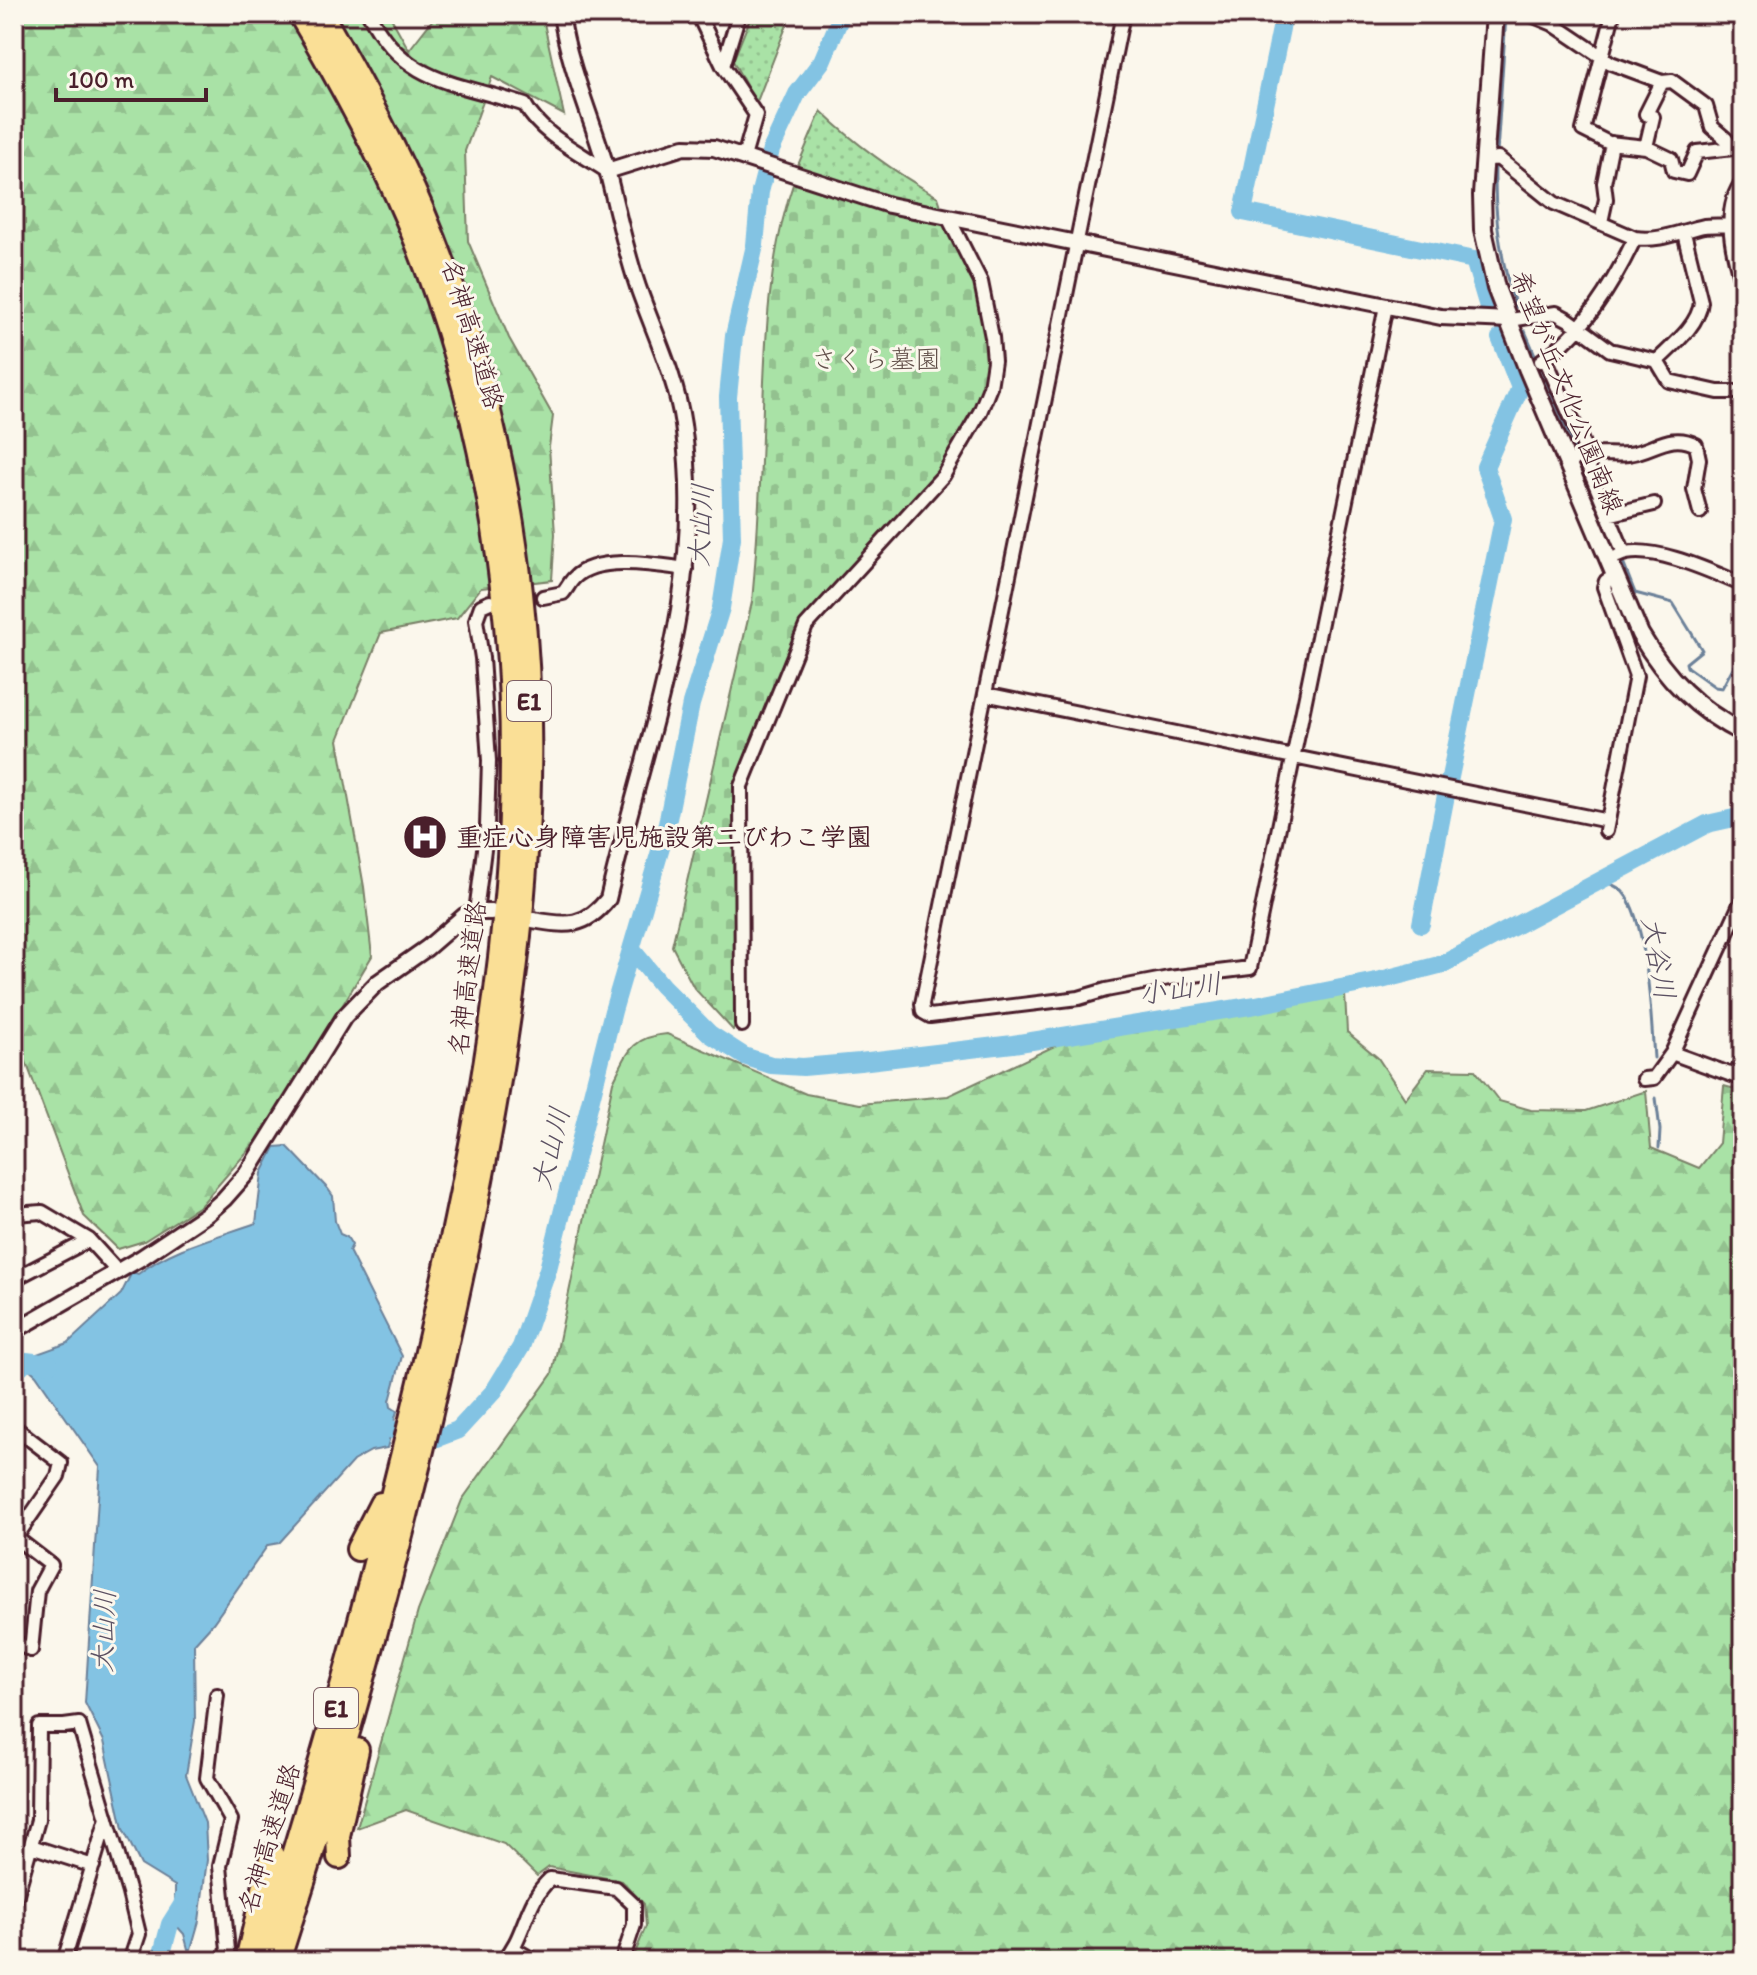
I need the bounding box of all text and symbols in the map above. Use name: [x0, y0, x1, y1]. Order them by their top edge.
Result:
scale bar: [56, 52, 206, 102]
text: 100 m: [68, 65, 134, 94]
street label: 名神高速道路: [435, 255, 511, 413]
street label: 希望が丘文化公園南線: [1503, 265, 1631, 519]
park label: さくら墓園: [811, 343, 941, 375]
water label: 大山川: [681, 482, 719, 568]
road number: E1: [507, 681, 551, 721]
hospital icon: 重症心身障害児施設第二びわこ学園: [401, 813, 449, 861]
place label: 重症心身障害児施設第二びわこ学園: [456, 821, 872, 853]
street label: 名神高速道路: [442, 899, 492, 1057]
water label: 大谷川: [1635, 914, 1683, 1002]
water label: 小山川: [1136, 965, 1224, 1011]
water label: 大山川: [523, 1103, 577, 1193]
water label: 大山川: [85, 1588, 121, 1674]
road number: E1: [314, 1688, 358, 1728]
street label: 名神高速道路: [231, 1759, 307, 1917]

